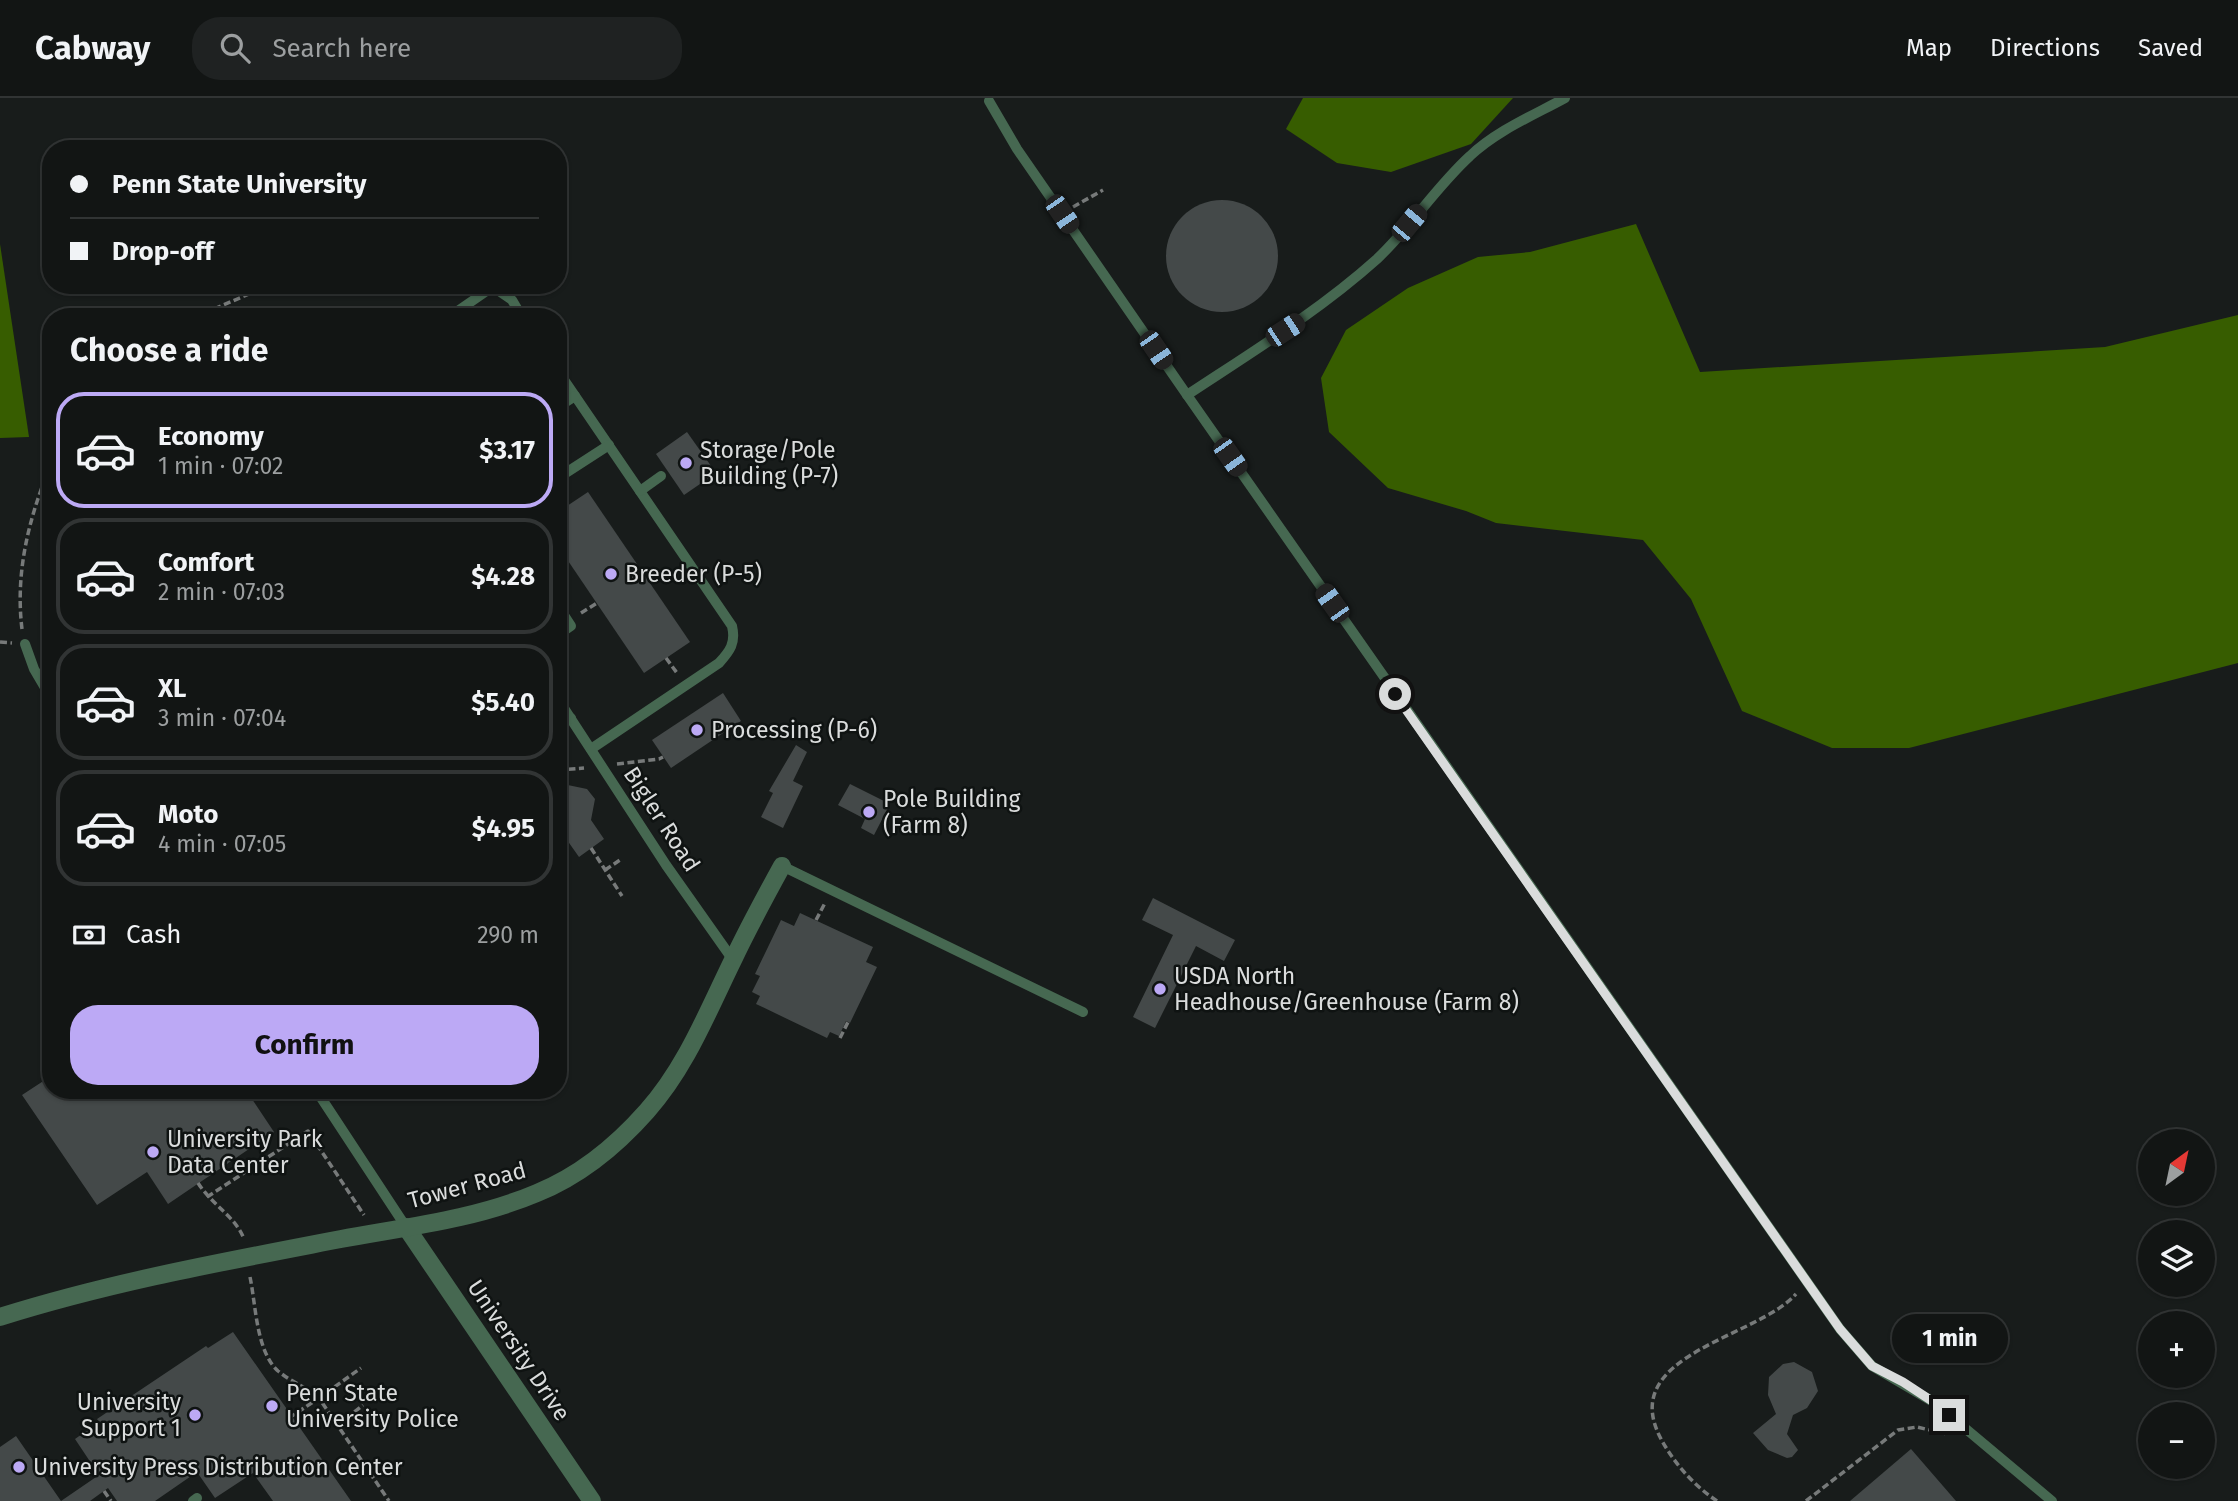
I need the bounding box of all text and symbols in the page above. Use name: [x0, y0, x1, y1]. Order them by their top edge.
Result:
search box: [192, 17, 682, 80]
text: Cabway: [35, 28, 150, 68]
icon: search: [216, 29, 254, 67]
text: Search here: [272, 33, 411, 64]
text: Map: [1906, 34, 1952, 62]
text: Directions: [1990, 34, 2100, 62]
text: Saved: [2138, 34, 2203, 62]
text: Penn State University: [112, 169, 366, 200]
car: [1042, 191, 1083, 237]
car: [1388, 200, 1431, 246]
text: Drop-off: [112, 236, 214, 267]
car: [1262, 310, 1309, 350]
car: [1136, 327, 1177, 373]
text: Choose a ride: [70, 331, 268, 369]
icon: car: [74, 419, 137, 482]
text: Economy: [158, 421, 264, 452]
car: [1210, 434, 1251, 480]
text: $3.17: [479, 435, 535, 466]
place label: Storage/Pole Building (P-7): [700, 436, 838, 490]
text: 1 min · 07:02: [158, 452, 284, 480]
marker: Storage/Pole Building (P-7): [678, 455, 694, 471]
icon: car: [74, 545, 137, 608]
text: Comfort: [158, 547, 254, 578]
place label: Breeder (P-5): [625, 560, 762, 588]
text: $4.28: [471, 561, 535, 592]
marker: Breeder (P-5): [603, 566, 619, 582]
text: 2 min · 07:03: [158, 578, 285, 606]
car: [1312, 580, 1353, 626]
icon: car: [74, 671, 137, 734]
text: XL: [158, 673, 186, 704]
route start: [1379, 678, 1411, 710]
text: $5.40: [471, 687, 535, 718]
text: 3 min · 07:04: [158, 704, 286, 732]
place label: Processing (P-6): [711, 716, 877, 744]
marker: Processing (P-6): [689, 722, 705, 738]
street label: Bigler Road: [618, 761, 706, 877]
place label: Pole Building (Farm 8): [883, 785, 1021, 839]
icon: car: [74, 797, 137, 860]
text: Moto: [158, 799, 218, 830]
marker: Pole Building (Farm 8): [861, 804, 877, 820]
text: $4.95: [472, 813, 535, 844]
text: 4 min · 07:05: [158, 830, 286, 858]
icon: cash: [70, 916, 108, 954]
text: Cash: [126, 919, 182, 950]
text: 290 m: [477, 921, 539, 949]
place label: USDA North Headhouse/Greenhouse (Farm 8): [1174, 962, 1519, 1016]
marker: USDA North Headhouse/Greenhouse (Farm 8): [1152, 981, 1168, 997]
button: Confirm: [70, 1005, 539, 1085]
place label: University Park Data Center: [167, 1125, 323, 1179]
north arrow: [2138, 1129, 2216, 1206]
map controls: [2138, 1129, 2215, 1479]
marker: University Park Data Center: [145, 1144, 161, 1160]
street label: Tower Road: [405, 1156, 529, 1214]
button: layers: [2138, 1220, 2215, 1297]
street label: University Drive: [461, 1274, 577, 1426]
button: +: [2138, 1311, 2215, 1388]
callout: 1 min: [1891, 1314, 2007, 1362]
text: 1 min: [1922, 1324, 1978, 1352]
place label: Penn State University Police: [286, 1379, 459, 1433]
place label: University Support 1: [77, 1388, 182, 1442]
marker: Penn State University Police: [264, 1398, 280, 1414]
route end: [1933, 1399, 1965, 1431]
button: −: [2138, 1402, 2215, 1479]
marker: University Support 1: [187, 1407, 203, 1423]
place label: University Press Distribution Center: [33, 1453, 403, 1481]
marker: University Press Distribution Center: [11, 1459, 27, 1475]

